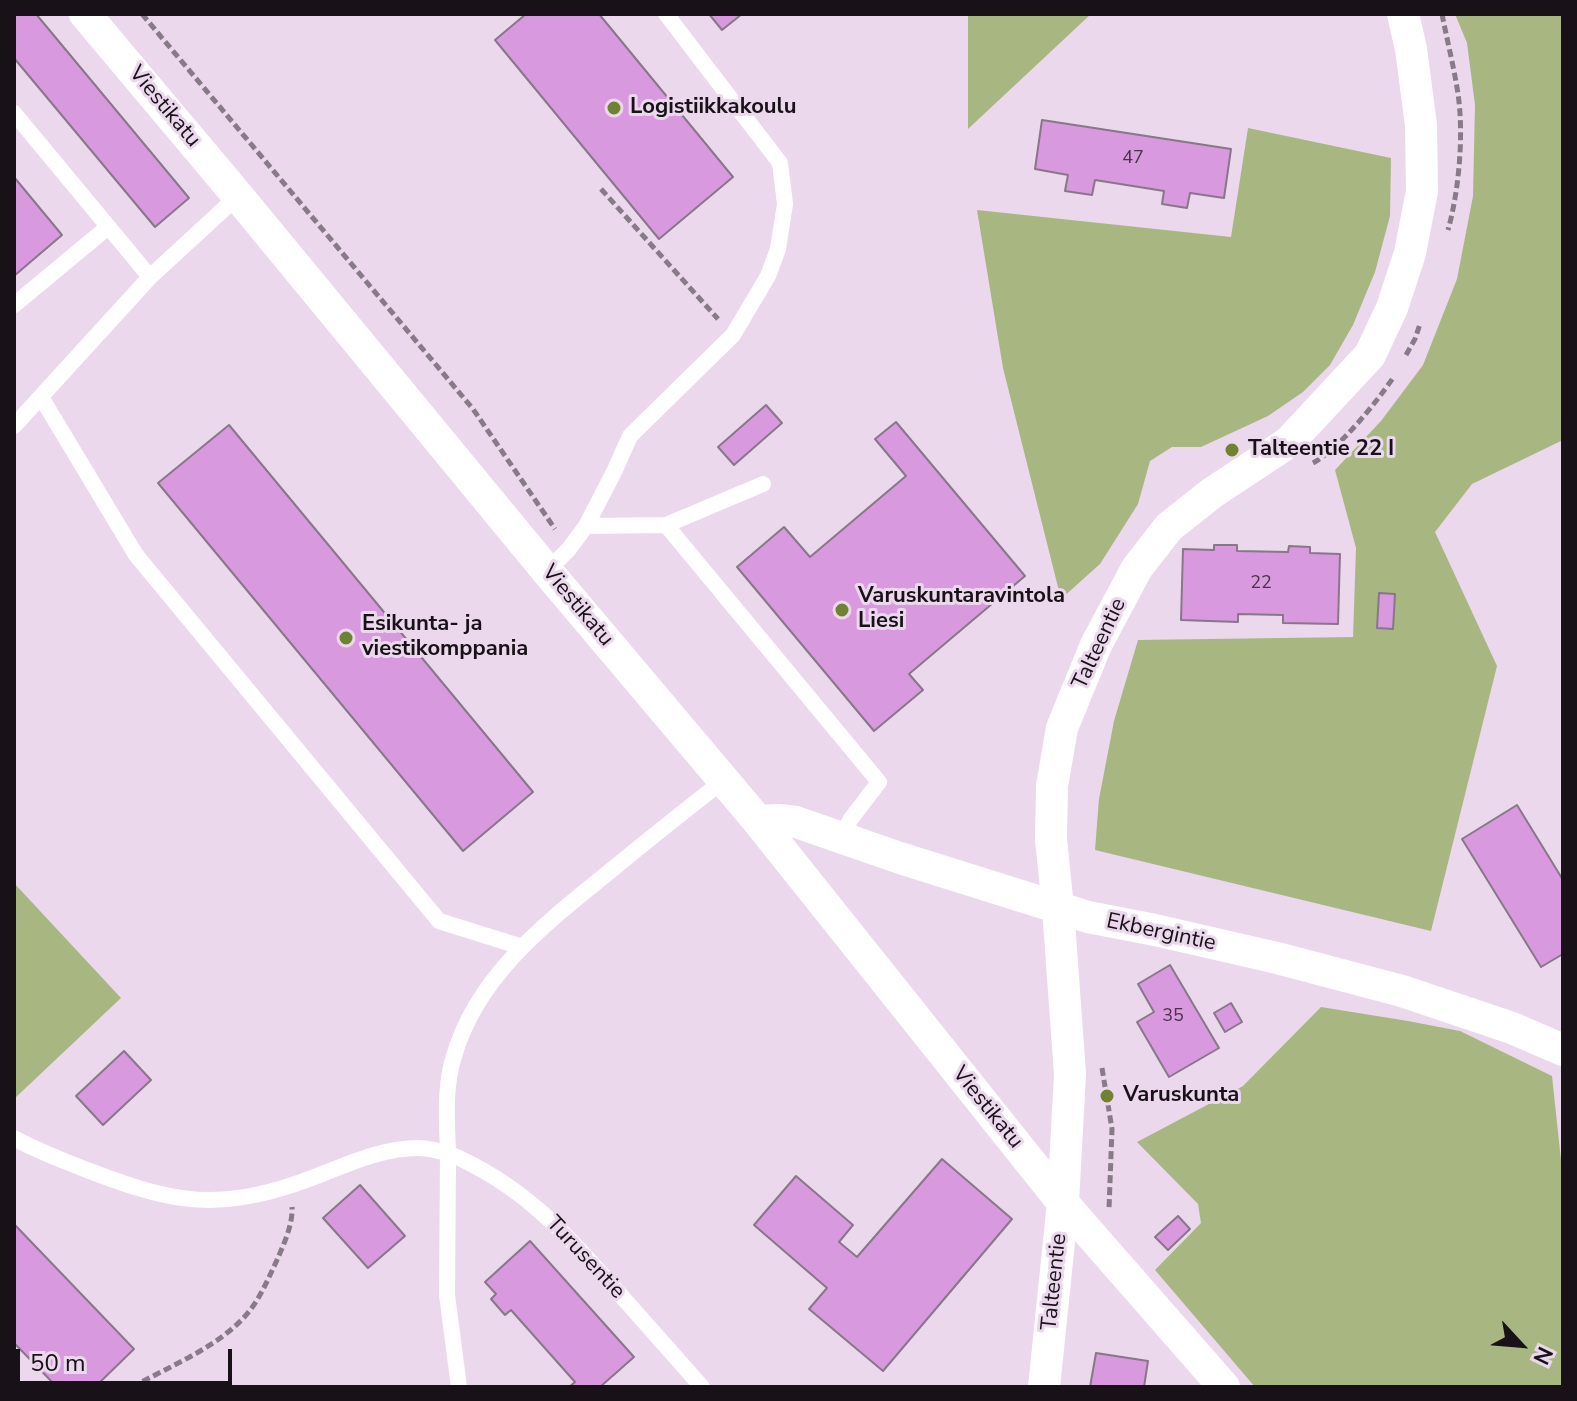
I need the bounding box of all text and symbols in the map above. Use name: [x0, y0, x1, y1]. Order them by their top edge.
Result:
street label: Viestikatu: [122, 61, 206, 153]
place label: Logistiikkakoulu: [630, 95, 796, 121]
marker: Logistiikkakoulu: [605, 99, 623, 117]
house number: 47: [1122, 148, 1144, 170]
place label: Talteentie 22 I: [1248, 437, 1394, 463]
marker: Talteentie 22 I: [1223, 441, 1241, 459]
street label: Viestikatu: [535, 560, 619, 652]
house number: 22: [1250, 573, 1272, 595]
place label: Varuskuntaravintola Liesi: [858, 584, 1065, 636]
street label: Talteentie: [1067, 594, 1133, 694]
marker: Varuskuntaravintola Liesi: [833, 601, 851, 619]
place label: Esikunta- ja viestikomppania: [362, 612, 528, 664]
marker: Esikunta- ja viestikomppania: [337, 629, 355, 647]
street label: Ekbergintie: [1104, 909, 1218, 957]
house number: 35: [1162, 1006, 1184, 1028]
street label: Viestikatu: [946, 1062, 1028, 1154]
place label: Varuskunta: [1123, 1083, 1239, 1109]
marker: Varuskunta: [1098, 1087, 1116, 1105]
street label: Turusentie: [540, 1211, 630, 1305]
street label: Talteentie: [1037, 1232, 1073, 1332]
north arrow: [1481, 1305, 1561, 1385]
scale bar: [20, 1333, 236, 1383]
text: N: [1525, 1342, 1560, 1369]
text: 50 m: [30, 1347, 86, 1379]

